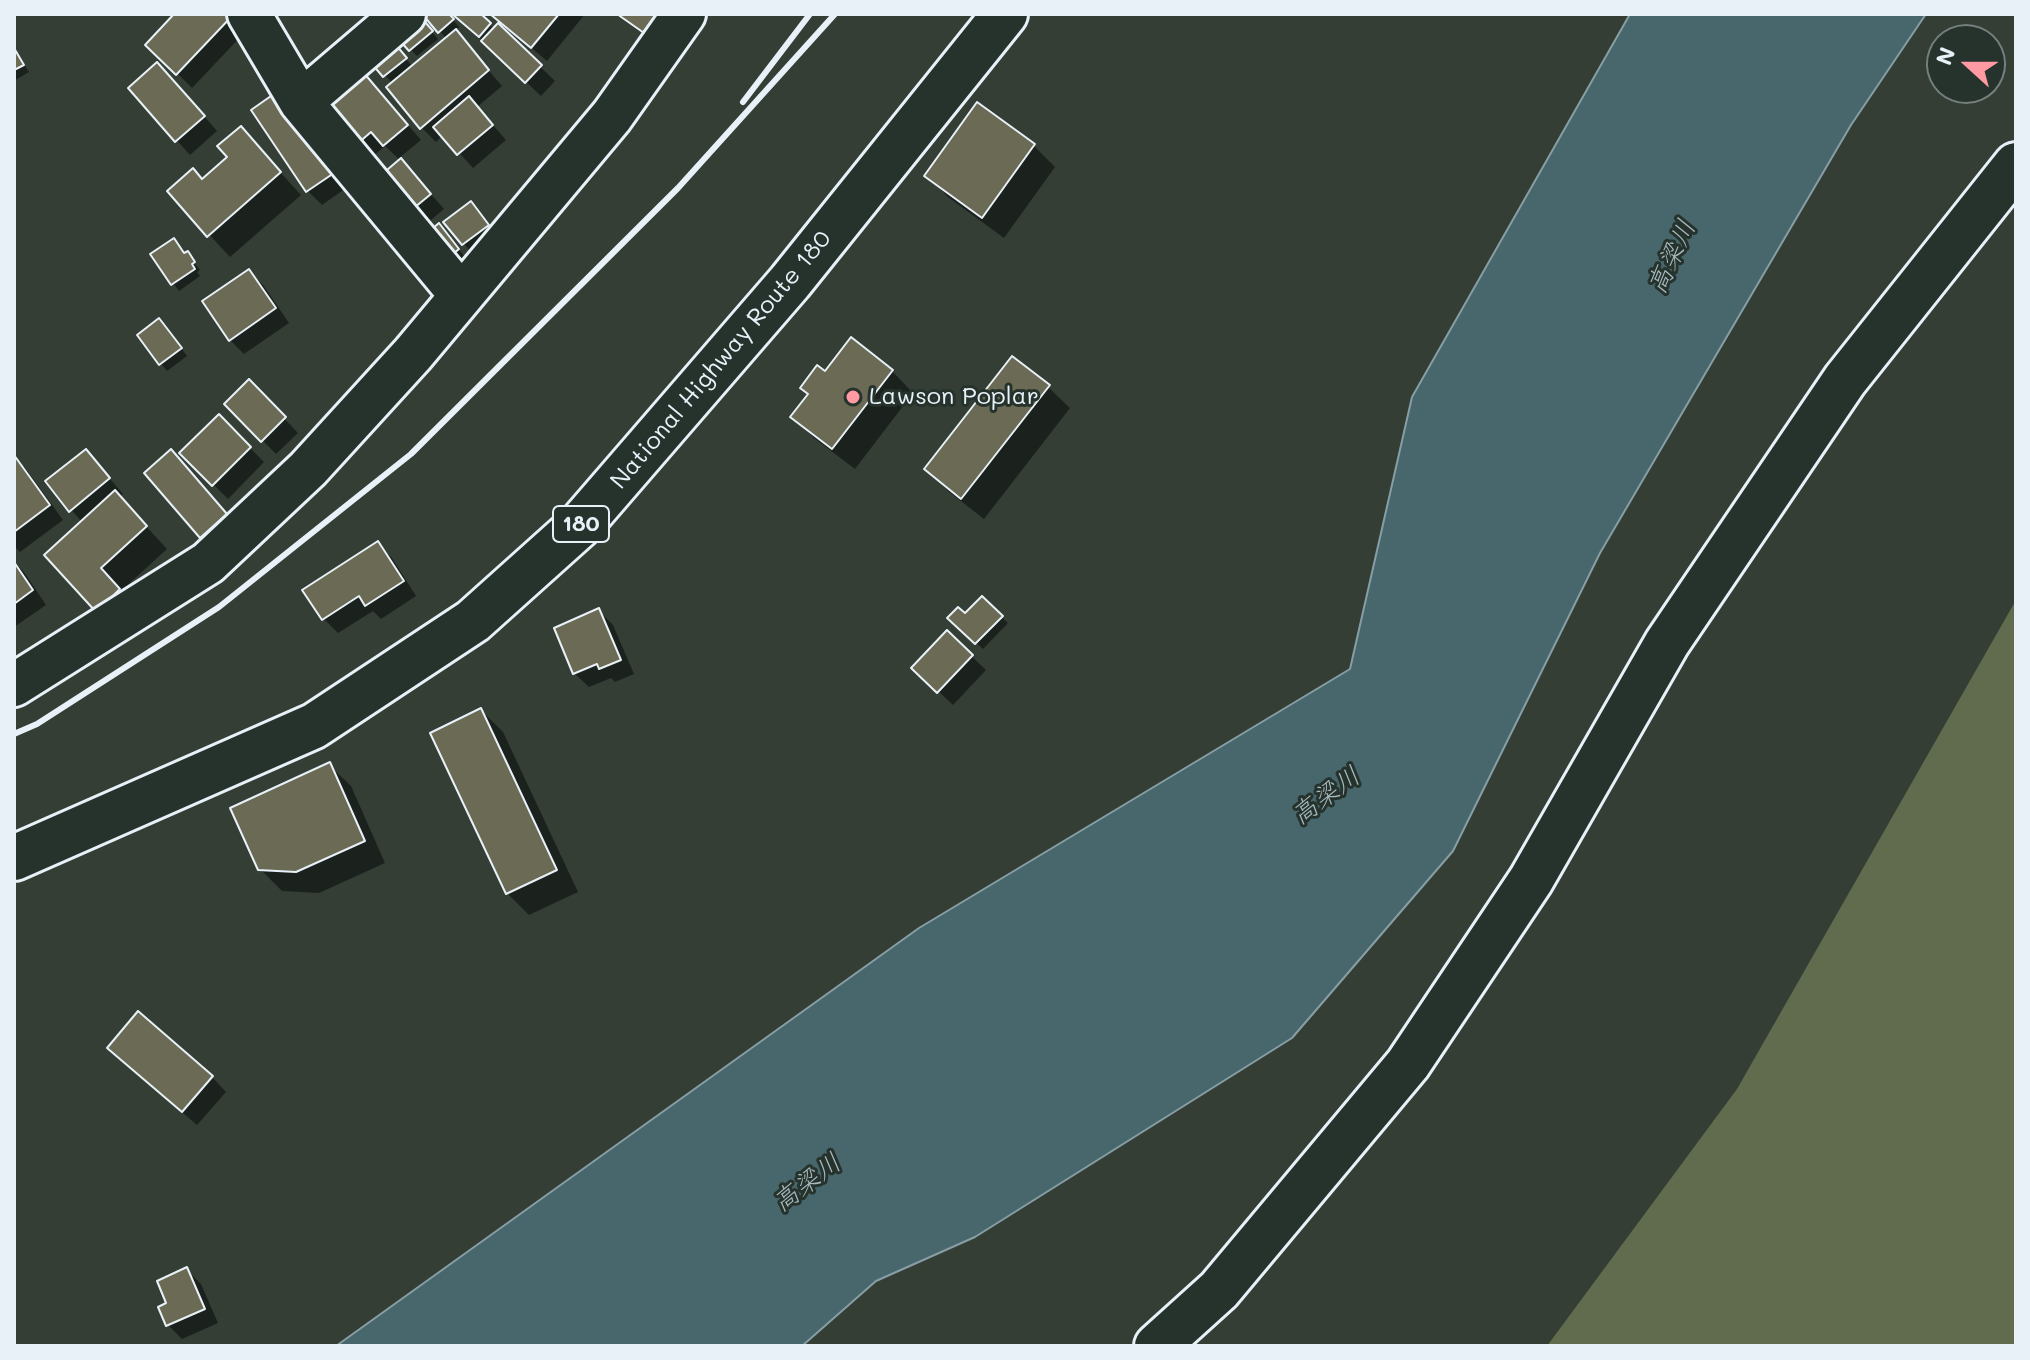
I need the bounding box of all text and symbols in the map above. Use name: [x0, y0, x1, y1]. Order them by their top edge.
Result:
north arrow: [1926, 24, 2006, 104]
text: N: [1928, 43, 1962, 69]
water label: 高梁川: [1641, 215, 1703, 299]
street label: National Highway Route 180: [604, 225, 838, 495]
place label: Lawson Poplar: [869, 383, 1039, 411]
marker: Lawson Poplar: [844, 388, 862, 406]
road number: 180: [553, 506, 609, 542]
water label: 高梁川: [1285, 760, 1367, 832]
water label: 高梁川: [766, 1147, 848, 1219]

